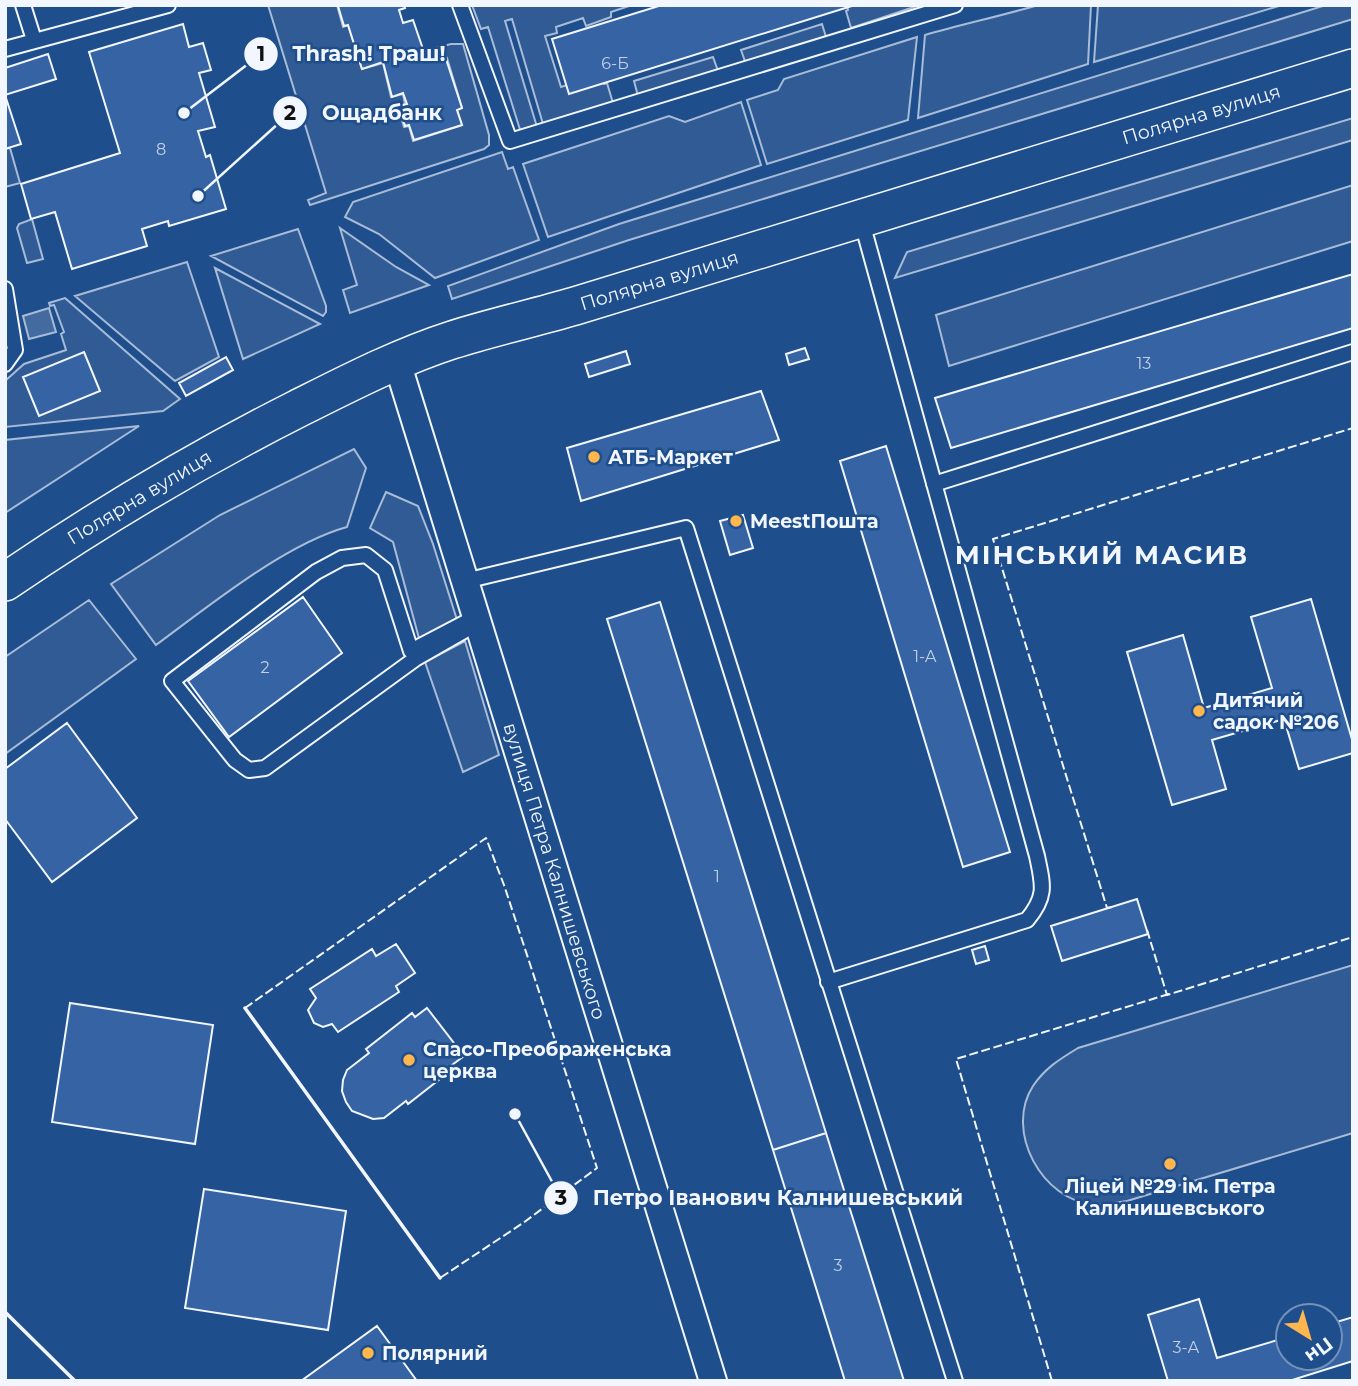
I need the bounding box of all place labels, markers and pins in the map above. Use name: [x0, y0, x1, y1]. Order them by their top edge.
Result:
callout: Thrash! Траш!: [244, 33, 460, 75]
callout: Ощадбанк: [273, 92, 456, 134]
place label: АТБ-Маркет: [608, 446, 734, 469]
marker: АТБ-Маркет: [586, 449, 602, 465]
place label: MeestПошта: [750, 510, 878, 533]
marker: MeestПошта: [728, 513, 744, 529]
place label: Дитячий садок №206: [1213, 689, 1339, 734]
marker: Дитячий садок №206: [1191, 703, 1207, 719]
place label: Спасо-Преображенська церква: [423, 1038, 672, 1083]
marker: Спасо-Преображенська церква: [401, 1052, 417, 1068]
marker: Ліцей №29 ім. Петра Калинишевського: [1162, 1156, 1178, 1172]
place label: Ліцей №29 ім. Петра Калинишевського: [1064, 1175, 1276, 1220]
callout: Петро Іванович Калнишевський: [544, 1177, 977, 1219]
place label: Полярний: [382, 1342, 488, 1365]
marker: Полярний: [360, 1345, 376, 1361]

